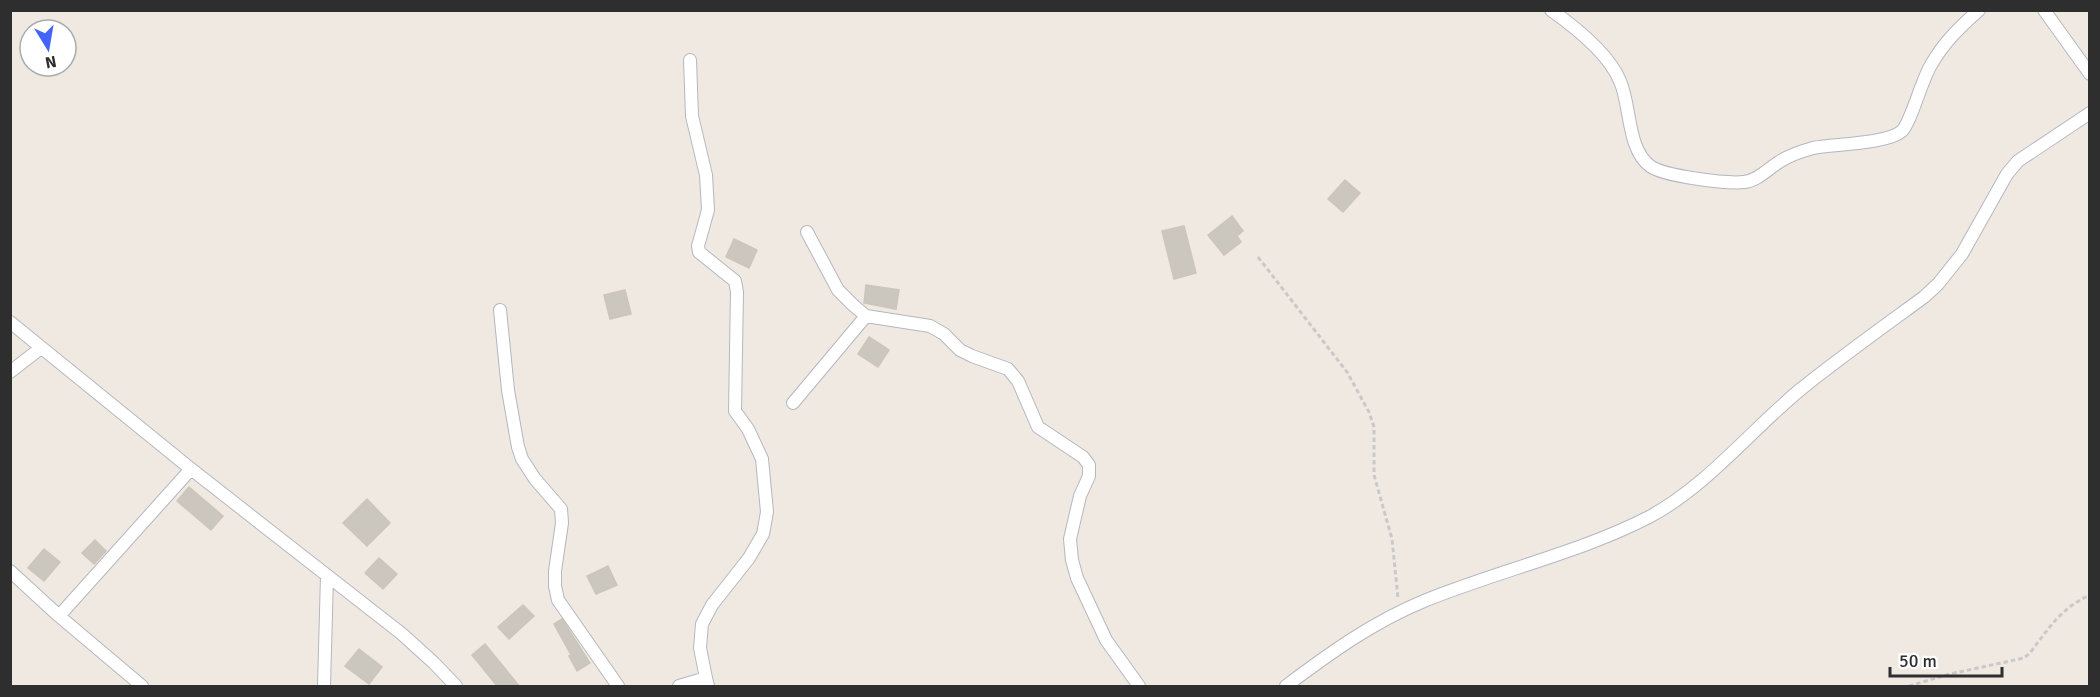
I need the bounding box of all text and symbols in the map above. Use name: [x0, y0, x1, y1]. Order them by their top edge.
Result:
north arrow: [18, 18, 78, 78]
text: N: [43, 51, 58, 73]
scale bar: [1890, 640, 2002, 678]
text: 50 m: [1899, 650, 1937, 672]

